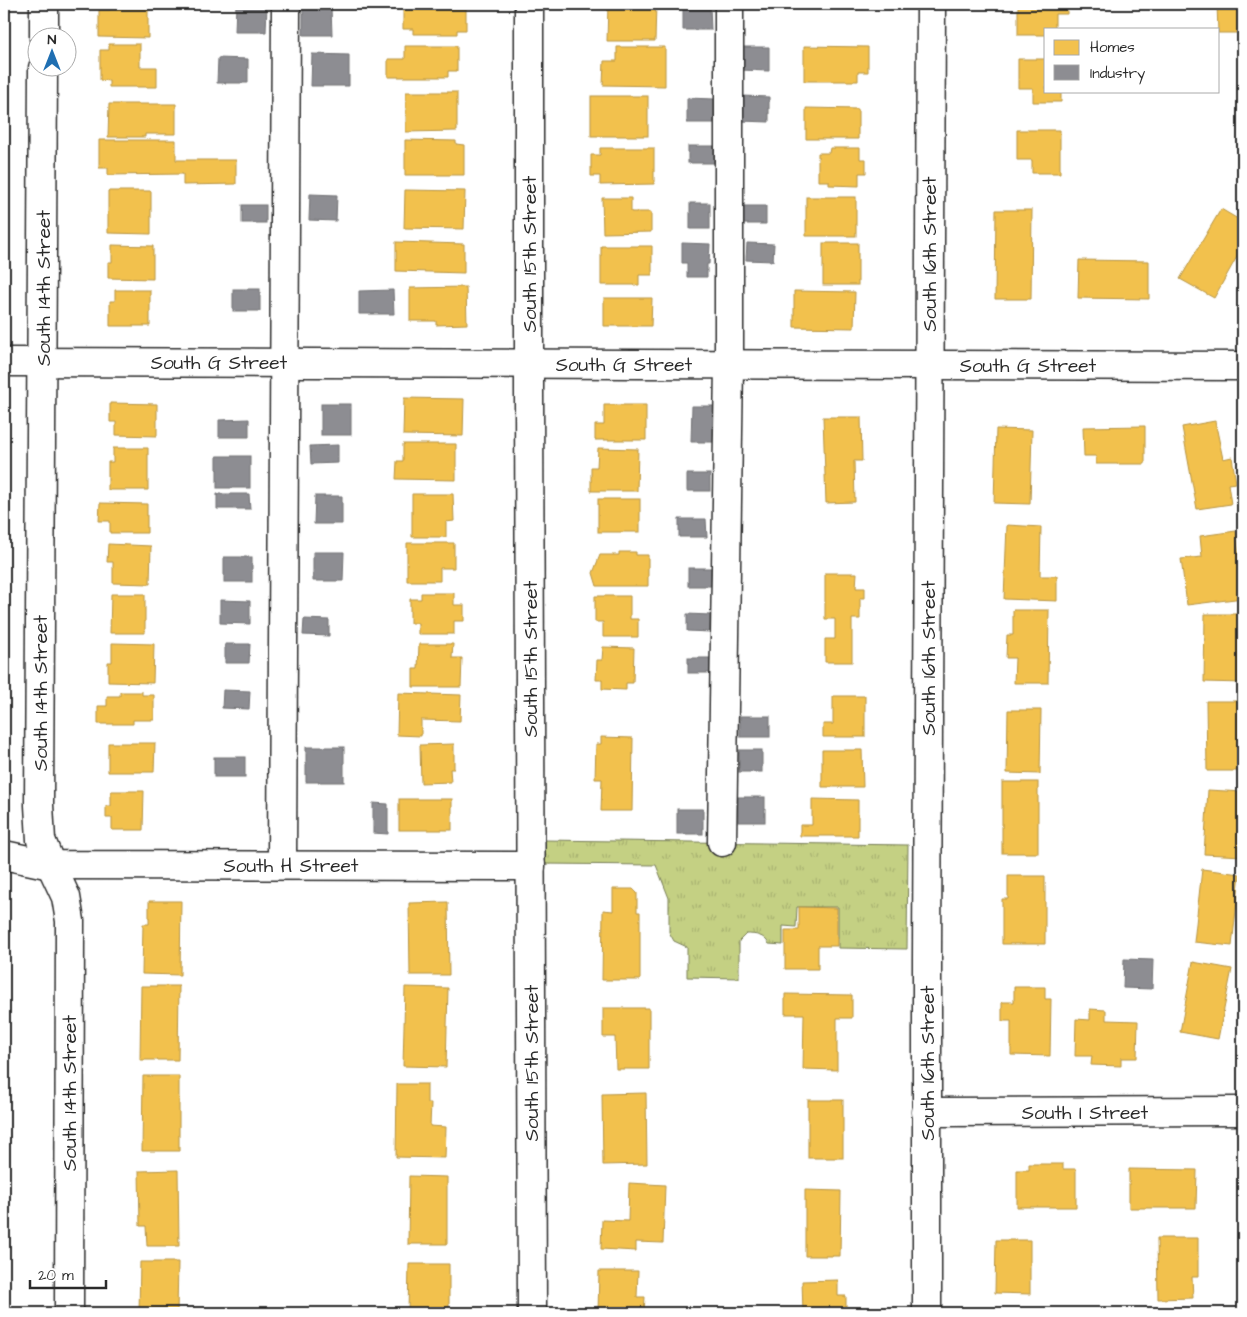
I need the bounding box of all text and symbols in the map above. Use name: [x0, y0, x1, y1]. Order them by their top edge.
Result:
north arrow: [28, 28, 78, 78]
legend: [1044, 28, 1220, 92]
text: N: [48, 30, 57, 50]
text: Homes: [1090, 37, 1135, 58]
text: Industry: [1090, 63, 1145, 85]
street label: South 15th Street: [517, 175, 544, 332]
street label: South 16th Street: [917, 176, 944, 331]
street label: South 14th Street: [31, 210, 58, 366]
street label: South G Street: [151, 350, 288, 377]
street label: South G Street: [556, 352, 693, 379]
street label: South G Street: [960, 353, 1097, 380]
street label: South 15th Street: [518, 580, 545, 737]
street label: South 16th Street: [916, 580, 943, 735]
street label: South 14th Street: [28, 615, 55, 771]
street label: South H Street: [224, 853, 359, 880]
street label: South 15th Street: [519, 984, 546, 1141]
street label: South 16th Street: [915, 985, 942, 1140]
street label: South 14th Street: [57, 1015, 84, 1171]
street label: South I Street: [1022, 1100, 1148, 1127]
scale bar: [30, 1257, 106, 1289]
text: 20 m: [38, 1265, 74, 1286]

